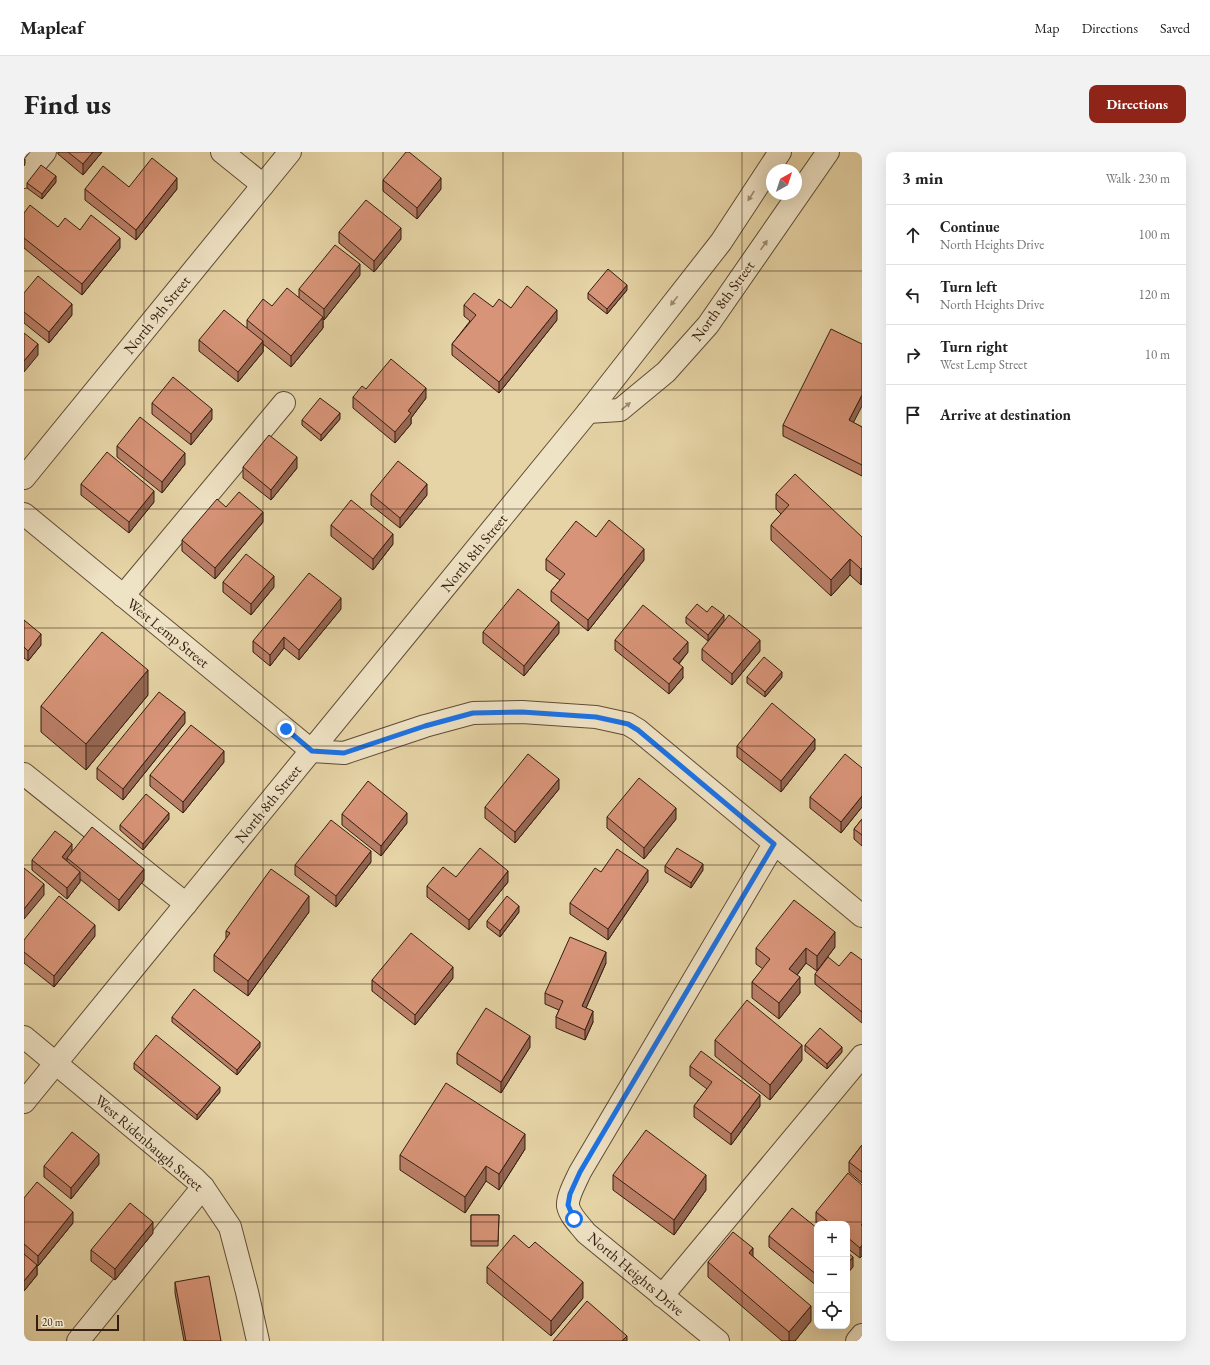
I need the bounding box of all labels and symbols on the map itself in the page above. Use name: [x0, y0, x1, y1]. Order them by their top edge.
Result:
north arrow: [766, 164, 802, 200]
one-way arrow: [747, 191, 755, 201]
one-way arrow: [760, 239, 768, 250]
street label: North 8th Street: [687, 256, 758, 345]
street label: North 9th Street: [119, 271, 194, 358]
one-way arrow: [670, 296, 679, 307]
one-way arrow: [620, 402, 631, 410]
street label: North 8th Street: [436, 509, 511, 596]
street label: West Lemp Street: [123, 594, 214, 672]
route end: [277, 720, 295, 738]
street label: North 8th Street: [230, 760, 305, 847]
street label: West Ridenbaugh Street: [91, 1090, 208, 1195]
route start: [565, 1210, 583, 1228]
street label: North Heights Drive: [584, 1228, 689, 1320]
scale bar: [36, 1313, 119, 1332]

